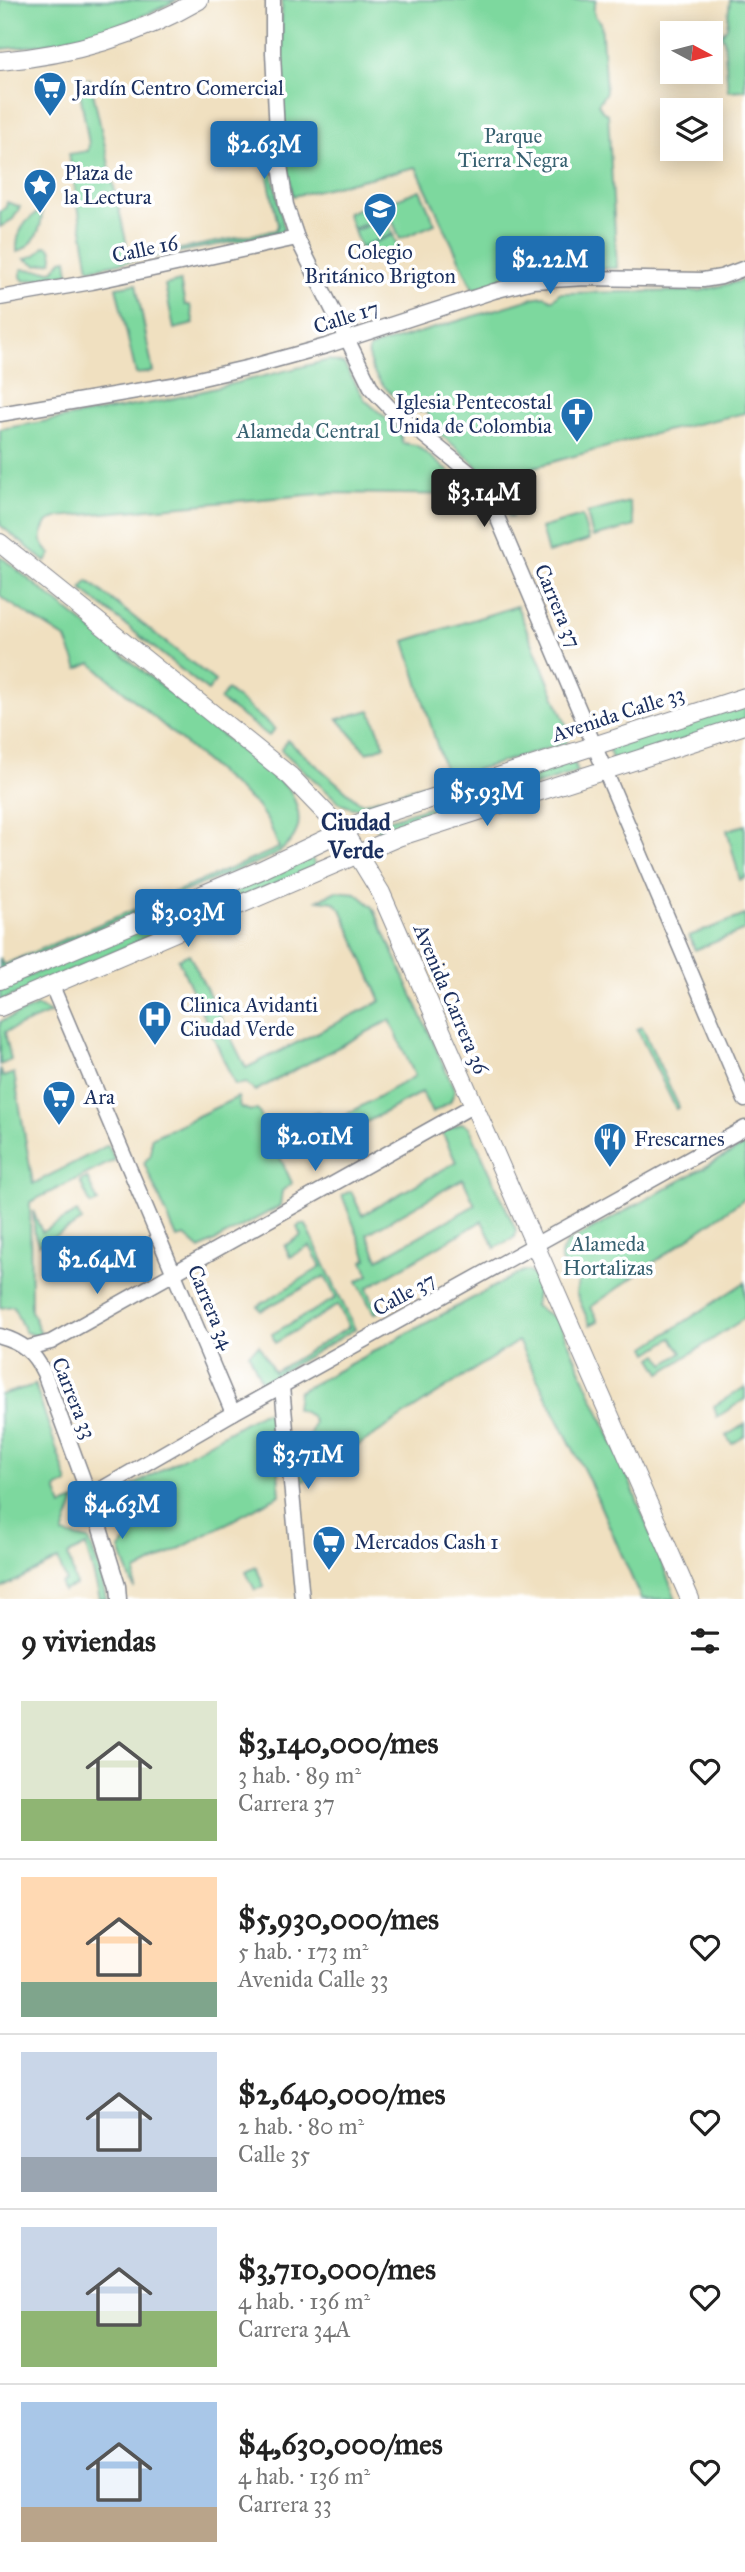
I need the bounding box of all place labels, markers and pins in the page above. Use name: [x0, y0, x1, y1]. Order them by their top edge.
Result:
supermarket icon: Jardín Centro Comercial: [31, 69, 69, 118]
place label: Jardín Centro Comercial: [72, 75, 284, 101]
pin: $2.63M: [207, 122, 321, 181]
place label: Plaza de la Lectura: [64, 160, 152, 210]
place icon: Plaza de la Lectura: [21, 166, 59, 215]
school or university icon: Colegio Británico Brigton: [361, 190, 399, 239]
pin: $2.22M: [493, 236, 607, 296]
place label: Colegio Británico Brigton: [304, 239, 456, 289]
place label: Iglesia Pentecostal Unida de Colombia: [388, 389, 552, 439]
church icon: Iglesia Pentecostal Unida de Colombia: [558, 395, 596, 444]
pin: $3.14M: [427, 470, 541, 529]
pin: $5.93M: [430, 768, 544, 828]
pin: $3.03M: [131, 890, 245, 949]
place label: Clinica Avidanti Ciudad Verde: [180, 992, 318, 1042]
hospital icon: Clinica Avidanti Ciudad Verde: [136, 998, 174, 1047]
supermarket icon: Ara: [40, 1078, 78, 1127]
place label: Ara: [83, 1084, 115, 1110]
pin: $2.01M: [258, 1114, 372, 1173]
restaurant icon: Frescarnes: [591, 1120, 629, 1169]
place label: Frescarnes: [634, 1126, 725, 1152]
pin: $2.64M: [40, 1236, 154, 1296]
pin: $3.71M: [251, 1432, 365, 1491]
pin: $4.63M: [65, 1482, 179, 1541]
supermarket icon: Mercados Cash 1: [310, 1523, 348, 1572]
place label: Mercados Cash 1: [354, 1529, 499, 1555]

